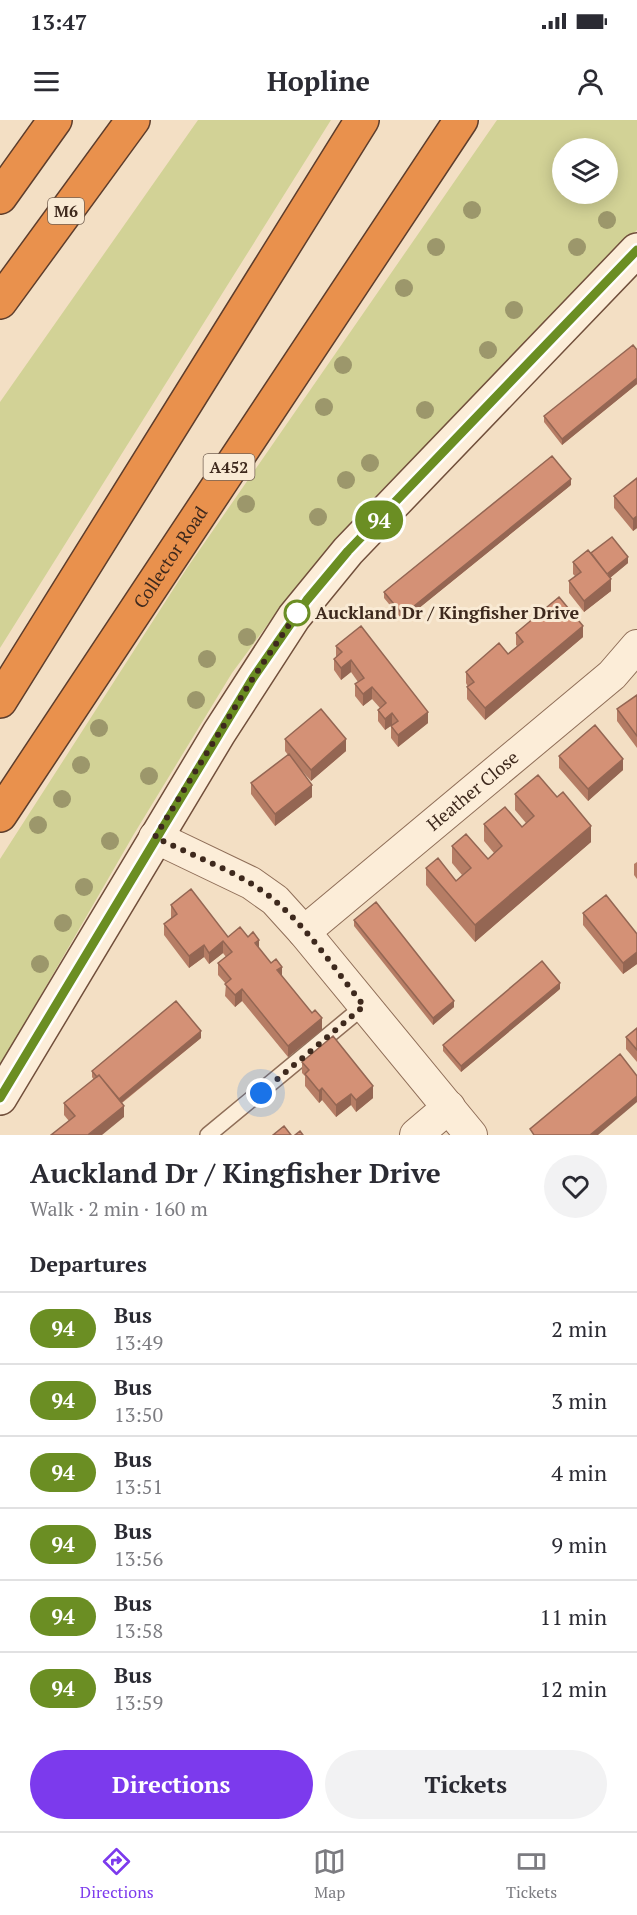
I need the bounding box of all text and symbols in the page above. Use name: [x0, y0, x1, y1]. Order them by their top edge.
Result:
text: 13:47: [30, 7, 87, 36]
text: Hopline: [267, 63, 370, 99]
icon: menu: [30, 65, 63, 98]
icon: person: [574, 65, 607, 98]
map controls: [552, 138, 618, 204]
button: layers: [552, 138, 618, 204]
road number: M6: [48, 198, 84, 224]
road number: A452: [204, 454, 254, 480]
line badge: 94: [352, 500, 406, 540]
street label: Collector Road: [127, 501, 212, 613]
text: 94: [367, 506, 391, 534]
marker: Auckland Dr / Kingfisher Drive: [284, 600, 310, 626]
place label: Auckland Dr / Kingfisher Drive: [315, 600, 579, 624]
street label: Heather Close: [421, 745, 523, 836]
your location: [246, 1078, 276, 1108]
text: Auckland Dr / Kingfisher Drive: [30, 1154, 441, 1191]
button: heart: [544, 1155, 607, 1218]
text: Walk · 2 min · 160 m: [30, 1195, 208, 1222]
text: Departures: [30, 1249, 147, 1278]
text: Bus: [114, 1300, 152, 1329]
text: 94: [51, 1314, 75, 1342]
text: 2 min: [551, 1314, 607, 1343]
text: 13:49: [114, 1329, 163, 1356]
text: Bus: [114, 1372, 152, 1401]
text: 94: [51, 1386, 75, 1414]
text: 3 min: [551, 1386, 607, 1415]
text: 13:50: [114, 1401, 163, 1428]
text: Bus: [114, 1444, 152, 1473]
text: 94: [51, 1458, 75, 1486]
text: 4 min: [551, 1458, 607, 1487]
text: 13:51: [114, 1473, 163, 1500]
text: Bus: [114, 1516, 152, 1545]
text: 94: [51, 1530, 75, 1558]
text: 9 min: [551, 1530, 607, 1559]
text: 13:56: [114, 1545, 163, 1572]
text: Bus: [114, 1588, 152, 1617]
text: 94: [51, 1602, 75, 1630]
text: 11 min: [540, 1602, 607, 1631]
text: 13:58: [114, 1617, 163, 1644]
text: Bus: [114, 1660, 152, 1689]
text: 94: [51, 1674, 75, 1702]
text: 12 min: [540, 1674, 607, 1703]
text: 13:59: [114, 1689, 163, 1716]
button: Directions: [30, 1750, 313, 1819]
button: Tickets: [325, 1750, 607, 1819]
tab: Directions: [80, 1845, 154, 1903]
tab: Map: [313, 1845, 346, 1903]
tab: Tickets: [506, 1845, 557, 1903]

